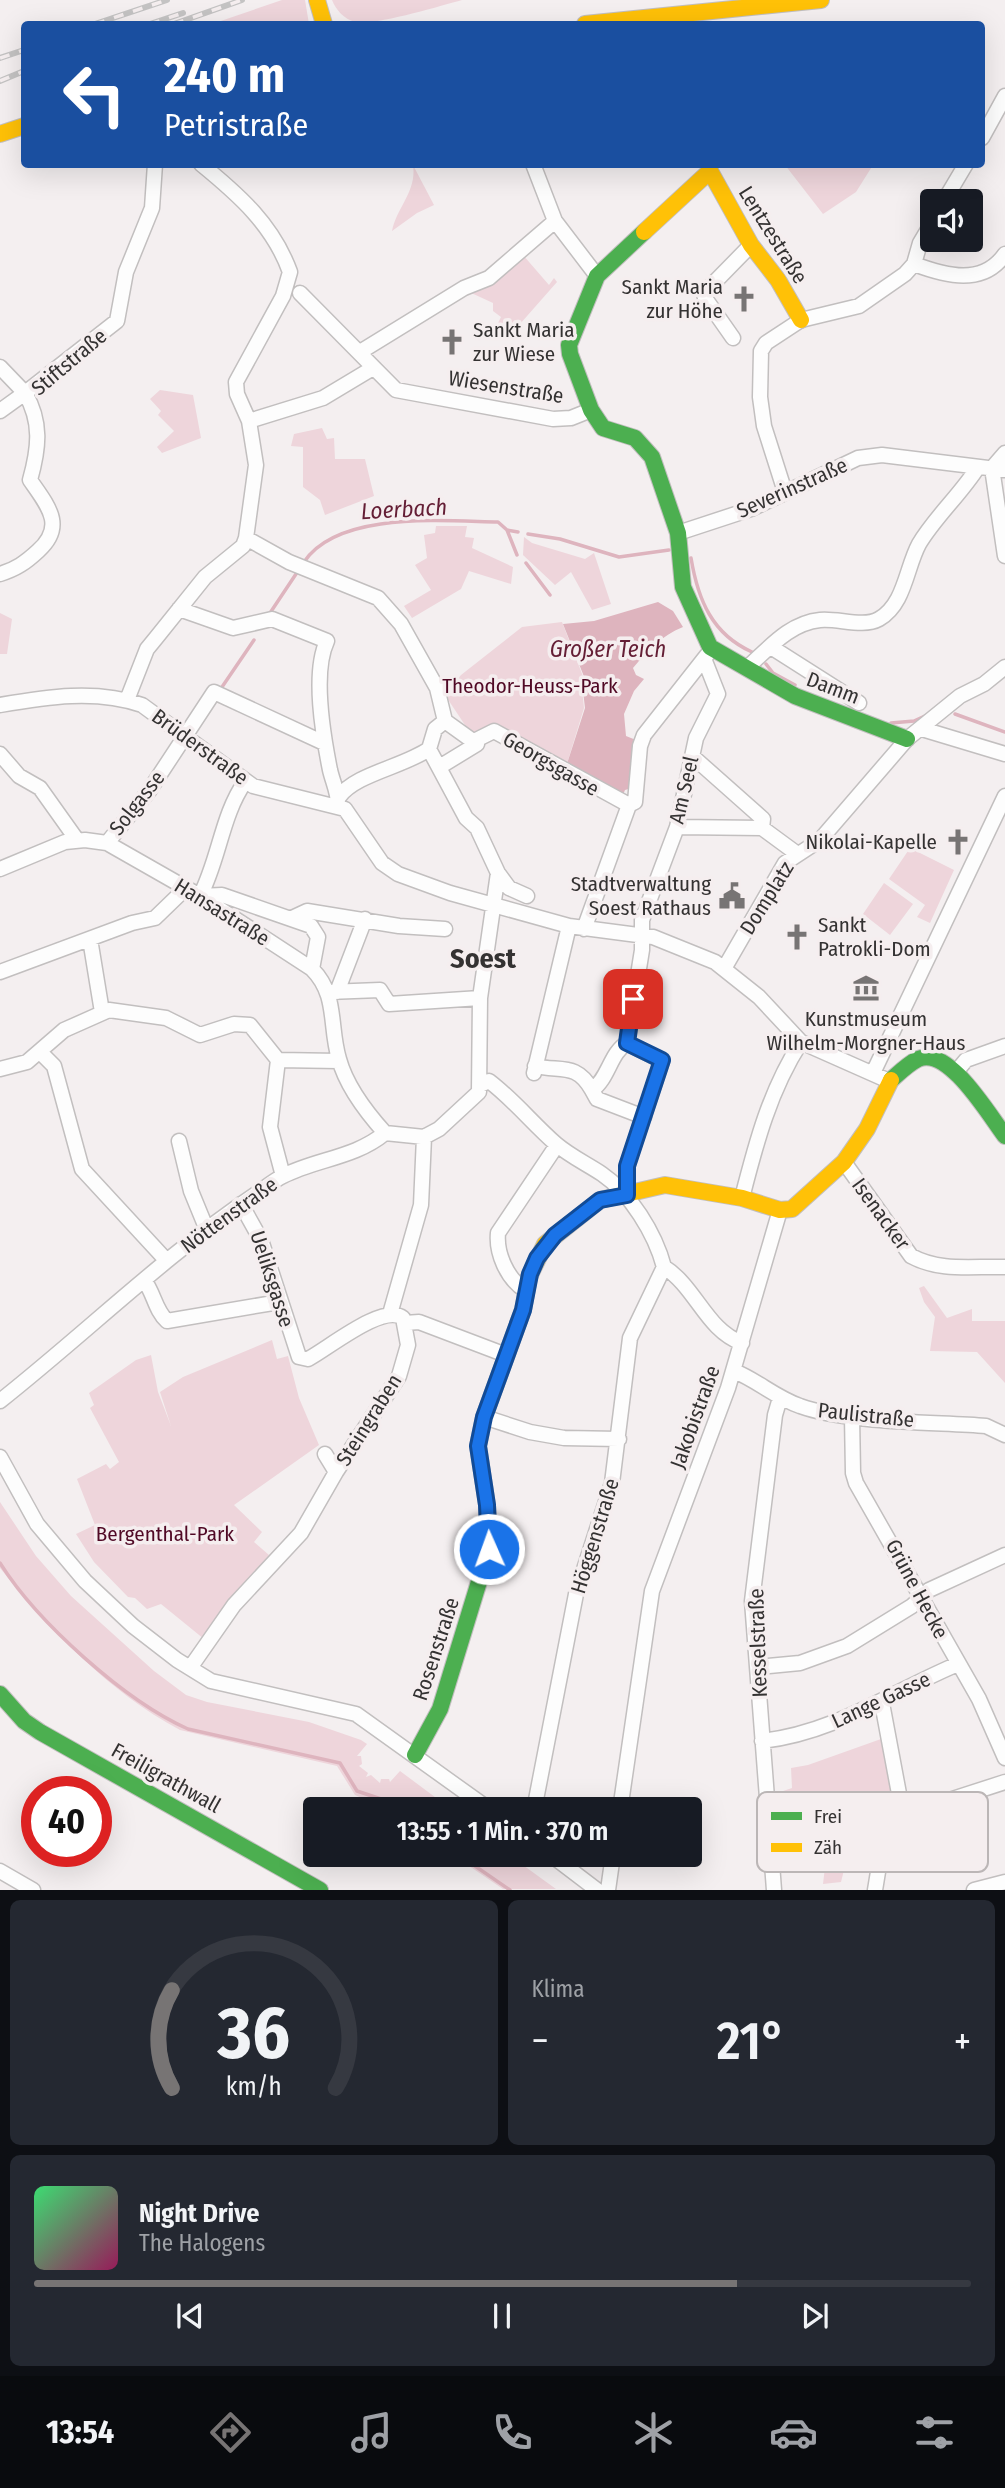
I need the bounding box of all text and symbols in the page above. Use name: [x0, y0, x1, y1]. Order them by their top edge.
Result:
text: 240 m: [164, 46, 285, 105]
icon: left: [49, 49, 140, 140]
text: Petristraße: [164, 106, 308, 144]
street label: Lentzestraße: [733, 181, 813, 289]
map controls: [920, 189, 983, 252]
button: sound: [920, 189, 983, 252]
place label: Sankt Maria zur Höhe: [622, 274, 723, 324]
church icon: Sankt Maria zur Höhe: [729, 284, 759, 314]
place label: Sankt Maria zur Wiese: [473, 317, 575, 367]
street label: Stiftstraße: [26, 323, 112, 401]
church icon: Sankt Maria zur Wiese: [437, 327, 467, 357]
street label: Wiesenstraße: [447, 365, 565, 409]
street label: Severinstraße: [733, 452, 851, 524]
water label: Loerbach: [360, 493, 448, 525]
water label: Großer Teich: [550, 635, 666, 663]
street label: Damm: [803, 666, 863, 710]
park label: Theodor-Heuss-Park: [442, 673, 618, 699]
street label: Brüderstraße: [147, 703, 253, 791]
street label: Georgsgasse: [498, 726, 604, 802]
street label: Am Seel: [664, 753, 705, 826]
street label: Solgasse: [104, 766, 170, 840]
church icon: Nikolai-Kapelle: [943, 827, 973, 857]
place label: Nikolai-Kapelle: [805, 829, 937, 855]
street label: Domplatz: [734, 857, 800, 939]
place label: Stadtverwaltung Soest Rathaus: [571, 871, 711, 921]
street label: Hansastraße: [170, 873, 274, 951]
public building icon: Stadtverwaltung Soest Rathaus: [717, 881, 747, 911]
place label: Sankt Patrokli-Dom: [818, 912, 931, 962]
church icon: Sankt Patrokli-Dom: [782, 922, 812, 952]
district label: Soest: [450, 942, 517, 975]
pin: [603, 969, 663, 1029]
museum icon: Kunstmuseum Wilhelm-Morgner-Haus: [851, 973, 881, 1003]
icon: arrive: [614, 980, 652, 1018]
place label: Kunstmuseum Wilhelm-Morgner-Haus: [766, 1006, 966, 1056]
street label: Nöttenstraße: [176, 1171, 282, 1259]
street label: Isenacker: [846, 1173, 916, 1256]
street label: Ueliksgasse: [244, 1227, 300, 1331]
street label: Jakobistraße: [664, 1362, 726, 1472]
street label: Steingraben: [331, 1369, 407, 1471]
street label: Paulistraße: [817, 1397, 915, 1433]
street label: Höggenstraße: [565, 1475, 625, 1597]
position arrow: [452, 1512, 526, 1586]
park label: Bergenthal-Park: [96, 1521, 234, 1547]
street label: Grüne Hecke: [880, 1535, 954, 1643]
street label: Kesselstraße: [743, 1588, 773, 1698]
street label: Rosenstraße: [407, 1594, 465, 1704]
street label: Lange Gasse: [828, 1666, 934, 1734]
street label: Freiligrathwall: [107, 1737, 226, 1819]
speed limit sign: 40: [21, 1776, 112, 1867]
legend: [757, 1792, 988, 1872]
text: Frei: [814, 1805, 842, 1828]
text: 13:55 · 1 Min. · 370 m: [397, 1816, 608, 1847]
text: Zäh: [814, 1836, 842, 1859]
text: Klima: [532, 1975, 585, 2003]
text: 36: [216, 1991, 290, 2078]
text: 21°: [717, 2010, 786, 2073]
text: −: [532, 2018, 549, 2064]
text: +: [954, 2018, 971, 2064]
text: km/h: [226, 2072, 282, 2102]
text: Night Drive: [139, 2198, 259, 2229]
text: The Halogens: [139, 2229, 265, 2257]
icon: previous: [171, 2297, 209, 2335]
icon: pause: [483, 2297, 521, 2335]
icon: next: [796, 2297, 834, 2335]
icon: directions: [206, 2408, 255, 2457]
icon: music: [347, 2408, 396, 2457]
icon: phone: [488, 2408, 537, 2457]
icon: climate: [629, 2408, 678, 2457]
icon: car: [769, 2408, 818, 2457]
icon: filters: [910, 2408, 959, 2457]
text: 13:54: [46, 2413, 114, 2451]

